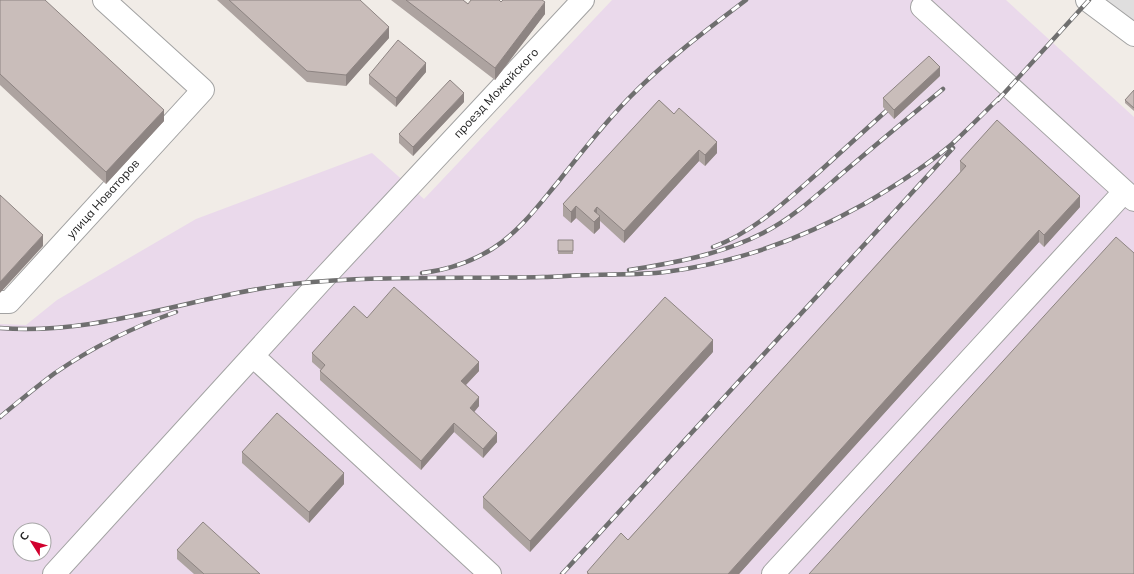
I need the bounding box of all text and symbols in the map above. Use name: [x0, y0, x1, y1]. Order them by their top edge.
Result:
street label: проезд Можайского: [450, 44, 541, 141]
street label: улица Новаторов: [63, 156, 142, 241]
north arrow: [12, 522, 52, 562]
text: С: [16, 528, 32, 543]

